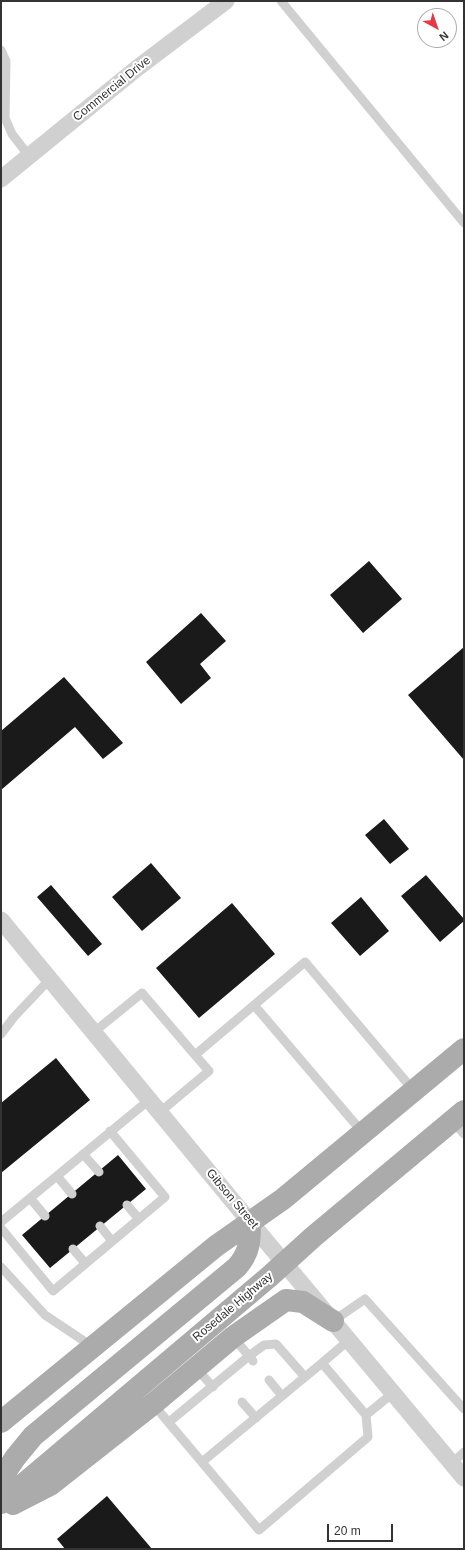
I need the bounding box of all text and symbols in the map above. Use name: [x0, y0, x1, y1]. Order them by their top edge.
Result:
north arrow: [417, 8, 457, 48]
text: N: [437, 29, 451, 44]
street label: Commercial Drive: [70, 53, 154, 125]
street label: Gibson Street: [203, 1166, 261, 1232]
street label: Rosedale Highway: [190, 1269, 276, 1345]
scale bar: [329, 1516, 395, 1542]
text: 20 m: [334, 1524, 361, 1538]

